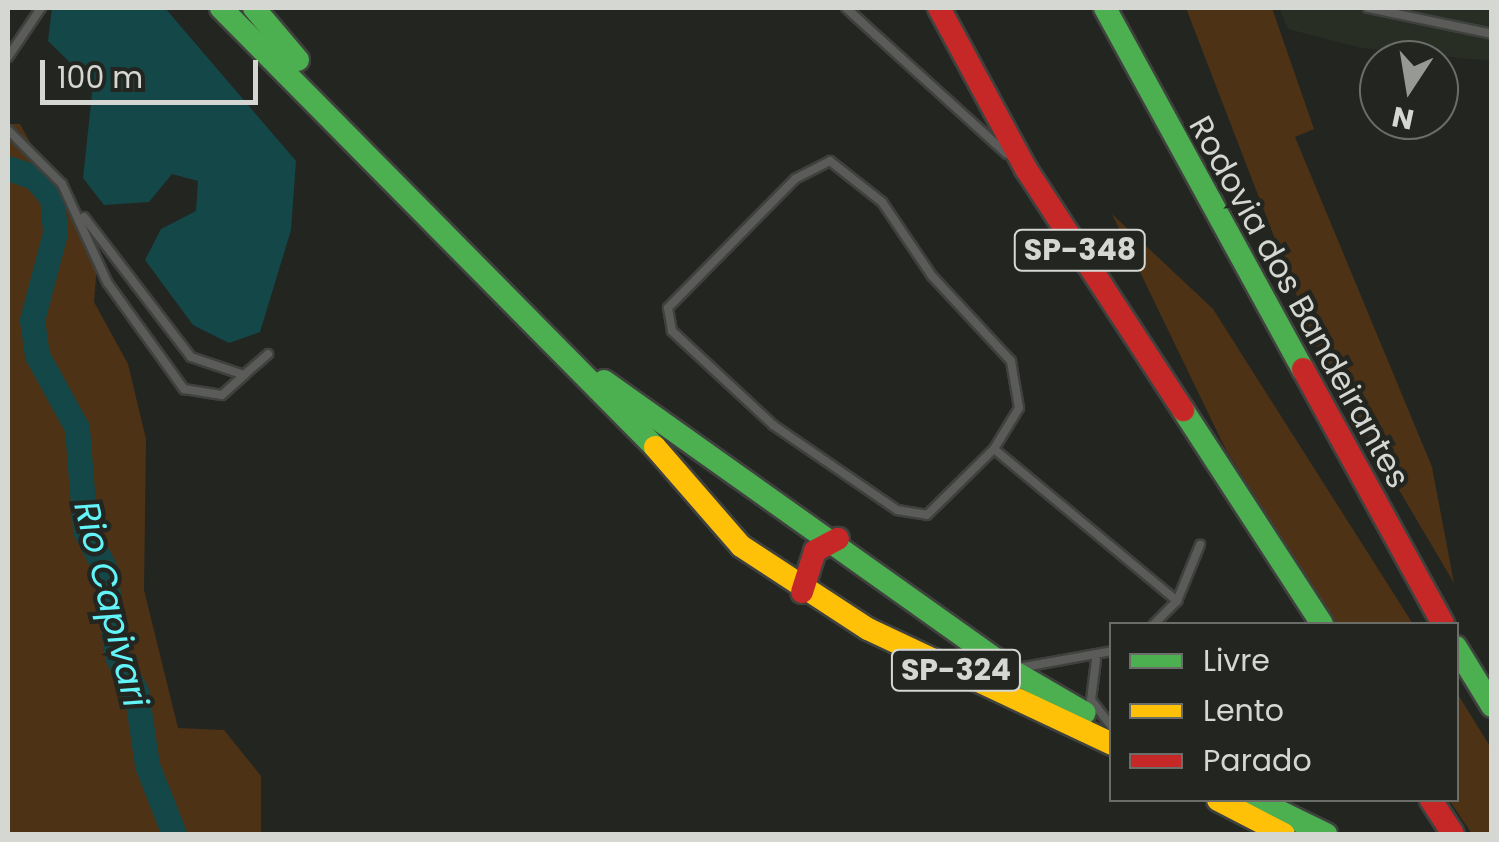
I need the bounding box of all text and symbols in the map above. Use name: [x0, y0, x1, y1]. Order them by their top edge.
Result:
scale bar: [45, 40, 262, 102]
north arrow: [1359, 40, 1459, 140]
text: 100 m: [57, 56, 143, 99]
text: N: [1389, 97, 1417, 139]
street label: Rodovia dos Bandeirantes: [1181, 110, 1417, 494]
road number: SP-348: [1012, 225, 1148, 275]
water label: Rio Capivari: [65, 497, 157, 711]
legend: [1109, 622, 1459, 802]
text: Livre: [1203, 639, 1270, 682]
road number: SP-324: [888, 645, 1024, 695]
text: Lento: [1203, 689, 1284, 732]
text: Parado: [1203, 739, 1312, 782]

